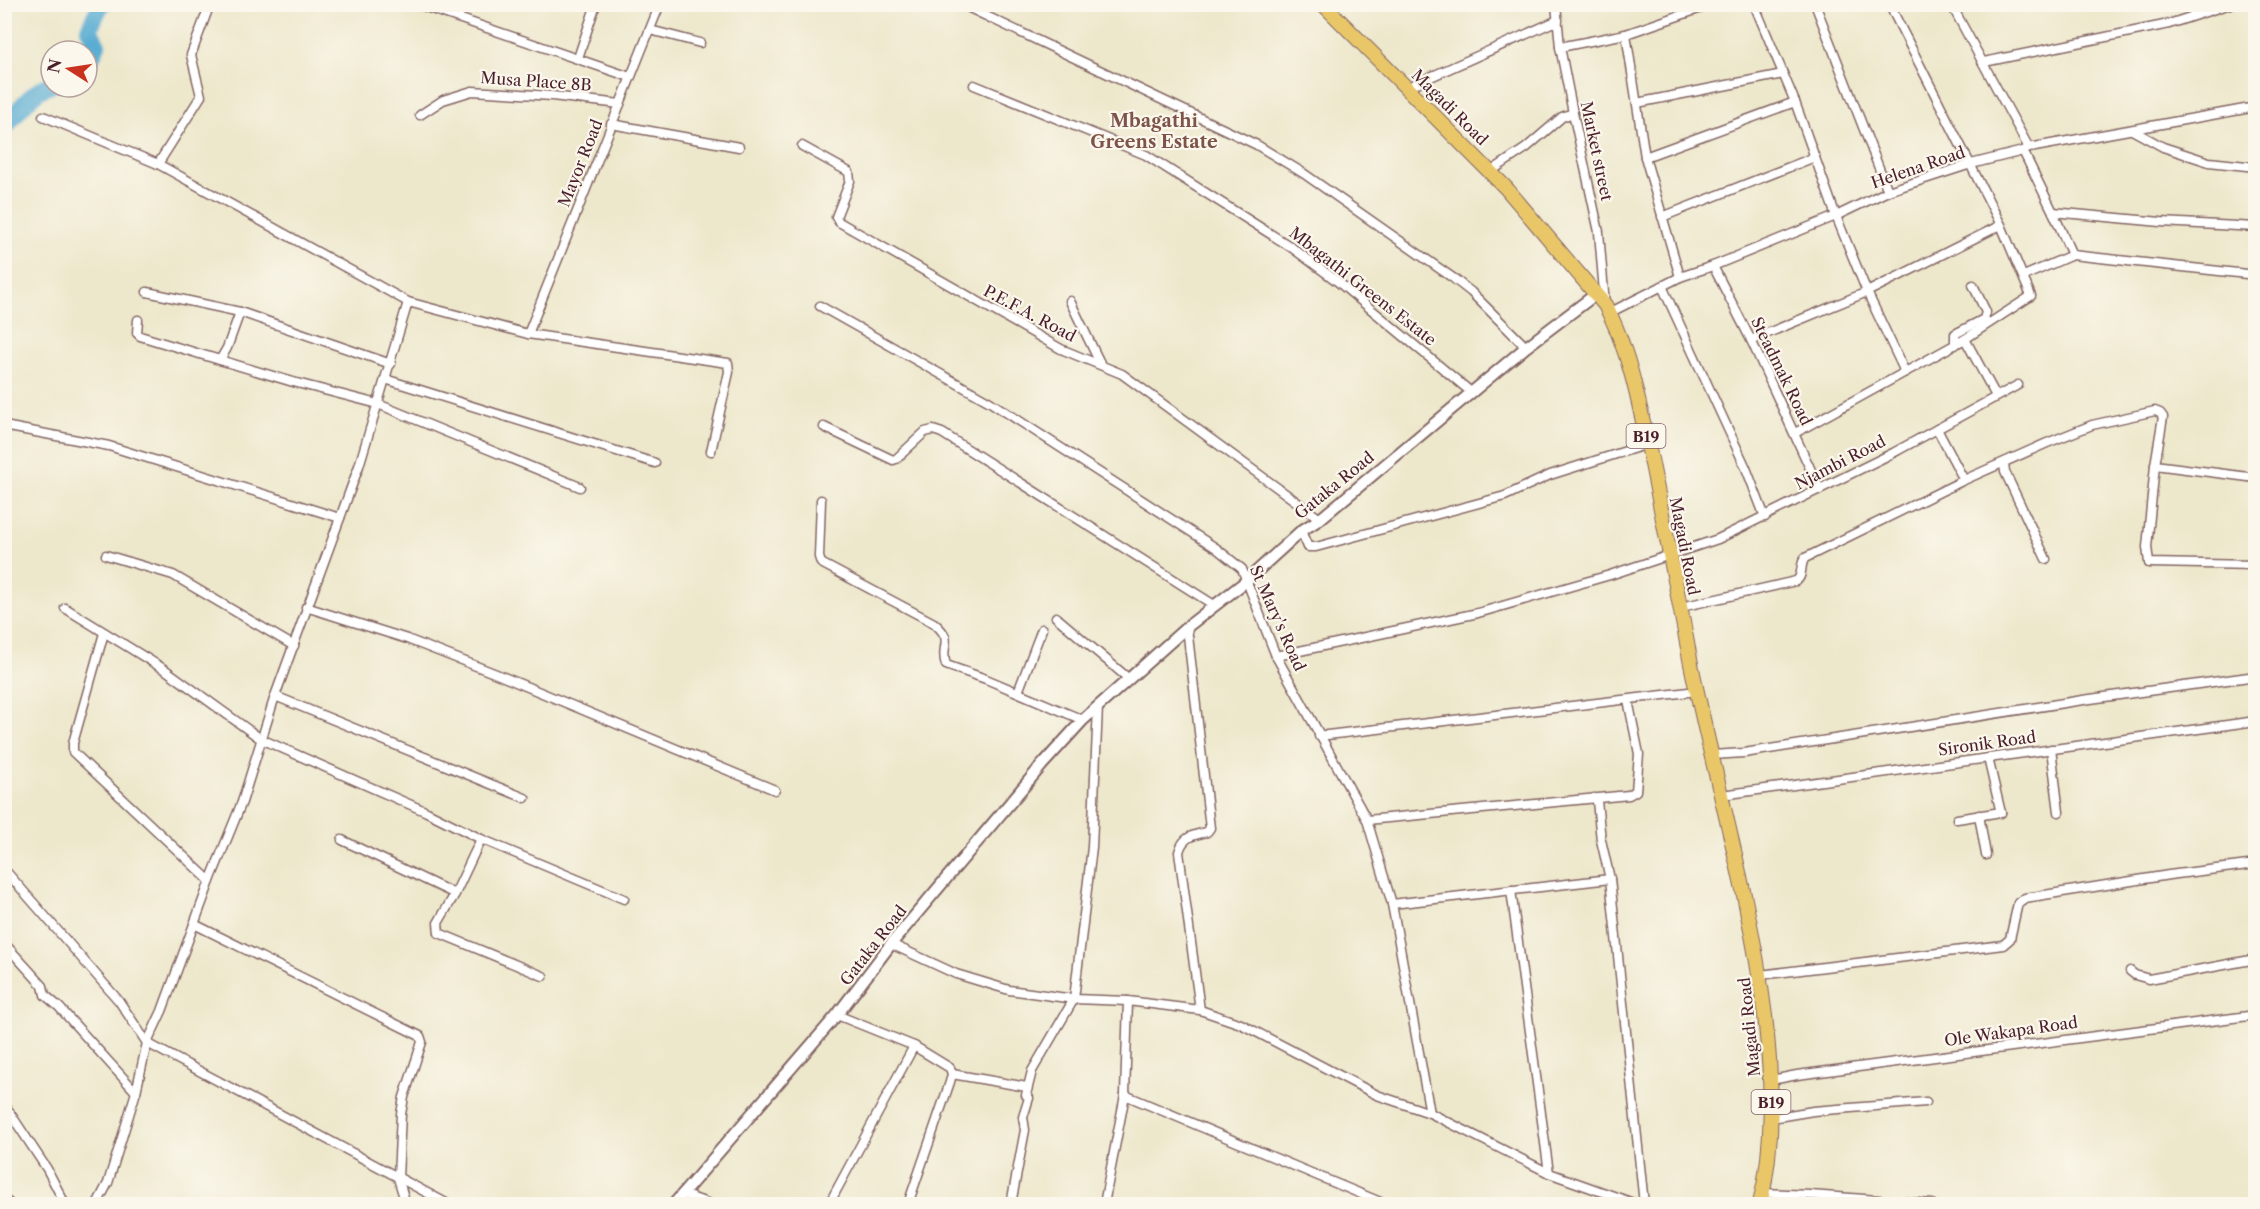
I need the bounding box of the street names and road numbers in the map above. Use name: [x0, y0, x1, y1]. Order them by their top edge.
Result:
street label: Magadi Road: [1408, 65, 1493, 150]
street label: Musa Place 8B: [480, 67, 592, 95]
street label: Market street: [1577, 99, 1617, 203]
street label: Mayor Road: [553, 116, 607, 210]
street label: Helena Road: [1868, 141, 1968, 192]
street label: Mbagathi Greens Estate: [1285, 222, 1441, 350]
street label: P.E.F.A. Road: [980, 280, 1080, 346]
street label: Steadmak Road: [1747, 313, 1817, 429]
road number: B19: [1626, 424, 1666, 448]
street label: Njambi Road: [1791, 430, 1889, 493]
street label: Gataka Road: [1290, 447, 1378, 523]
street label: Magadi Road: [1666, 495, 1704, 597]
street label: St Mary's Road: [1246, 562, 1310, 674]
street label: Sironik Road: [1937, 726, 2037, 760]
street label: Gataka Road: [835, 901, 911, 989]
street label: Magadi Road: [1734, 976, 1764, 1078]
street label: Ole Wakapa Road: [1943, 1012, 2079, 1050]
road number: B19: [1752, 1090, 1790, 1114]

